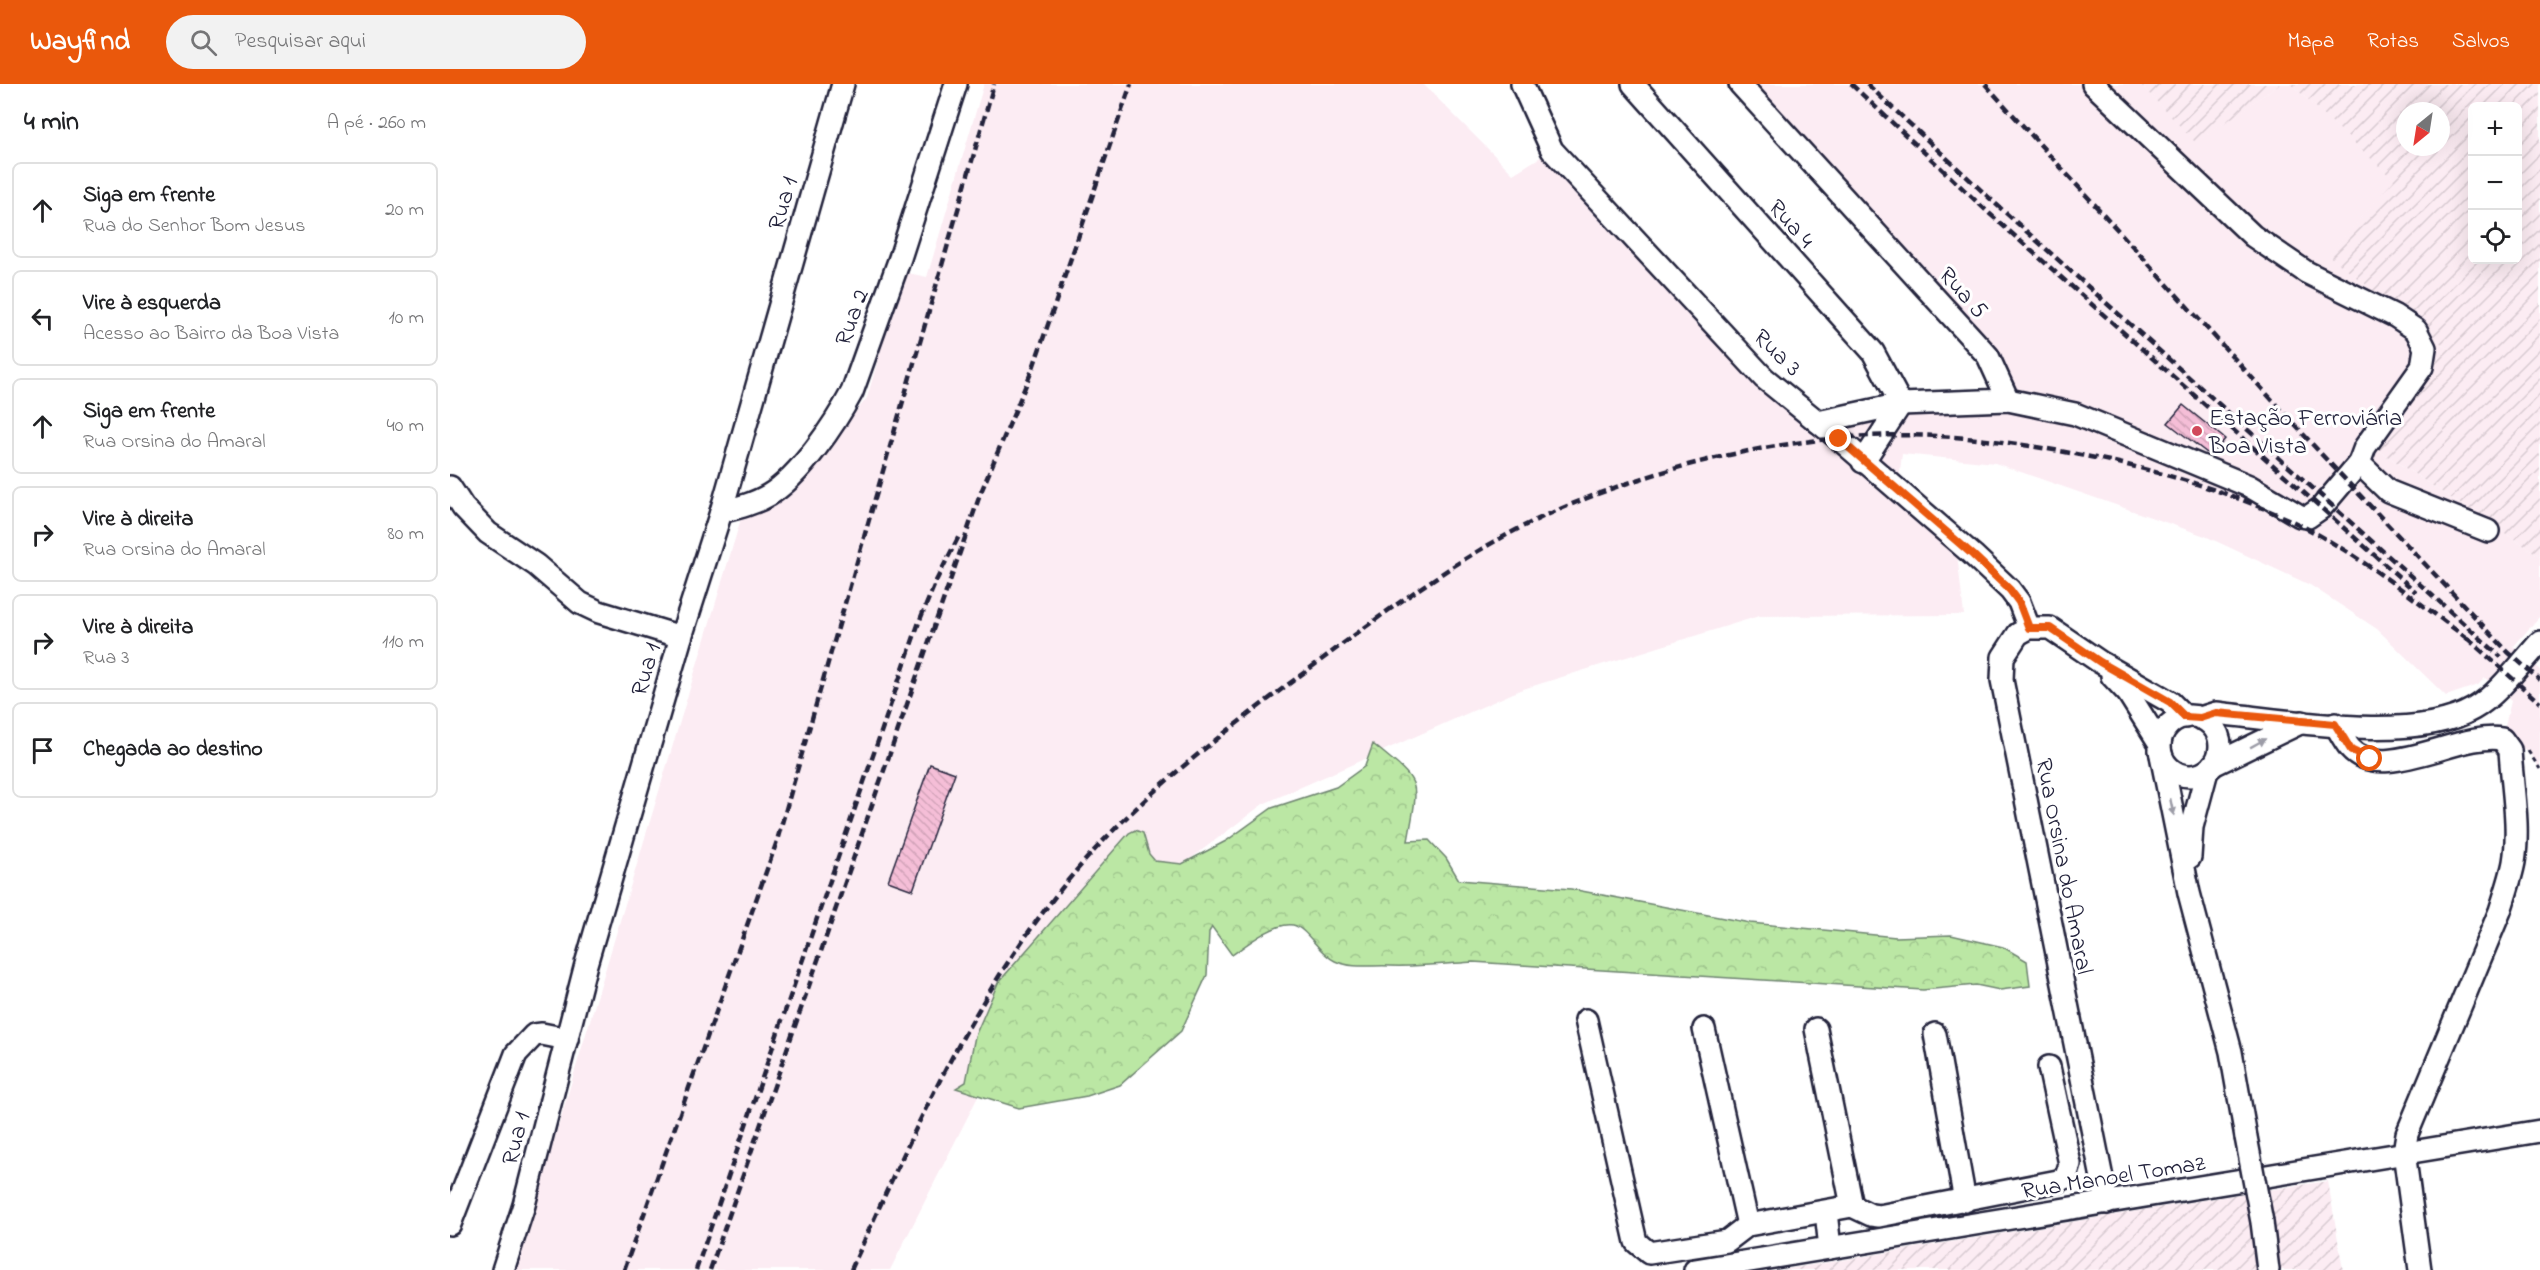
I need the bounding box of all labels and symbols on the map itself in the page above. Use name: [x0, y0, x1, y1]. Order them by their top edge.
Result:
north arrow: [2396, 102, 2450, 156]
street label: Rua 1: [760, 173, 809, 234]
street label: Rua 4: [1758, 192, 1822, 257]
street label: Rua 5: [1929, 260, 1995, 328]
street label: Rua 2: [827, 285, 880, 351]
street label: Rua 3: [1744, 322, 1808, 386]
place label: Estação Ferroviária Boa Vista: [2208, 402, 2402, 465]
marker: Estação Ferroviária Boa Vista: [2190, 424, 2204, 438]
route end: [1825, 425, 1851, 451]
street label: Rua 1: [623, 639, 672, 700]
one-way arrow: [2250, 738, 2267, 748]
route start: [2356, 745, 2382, 771]
street label: Rua Orsina do Amaral: [2024, 756, 2101, 977]
one-way arrow: [2168, 798, 2177, 817]
street label: Rua 1: [494, 1108, 541, 1169]
street label: Rua Manoel Tomaz: [2019, 1147, 2209, 1210]

